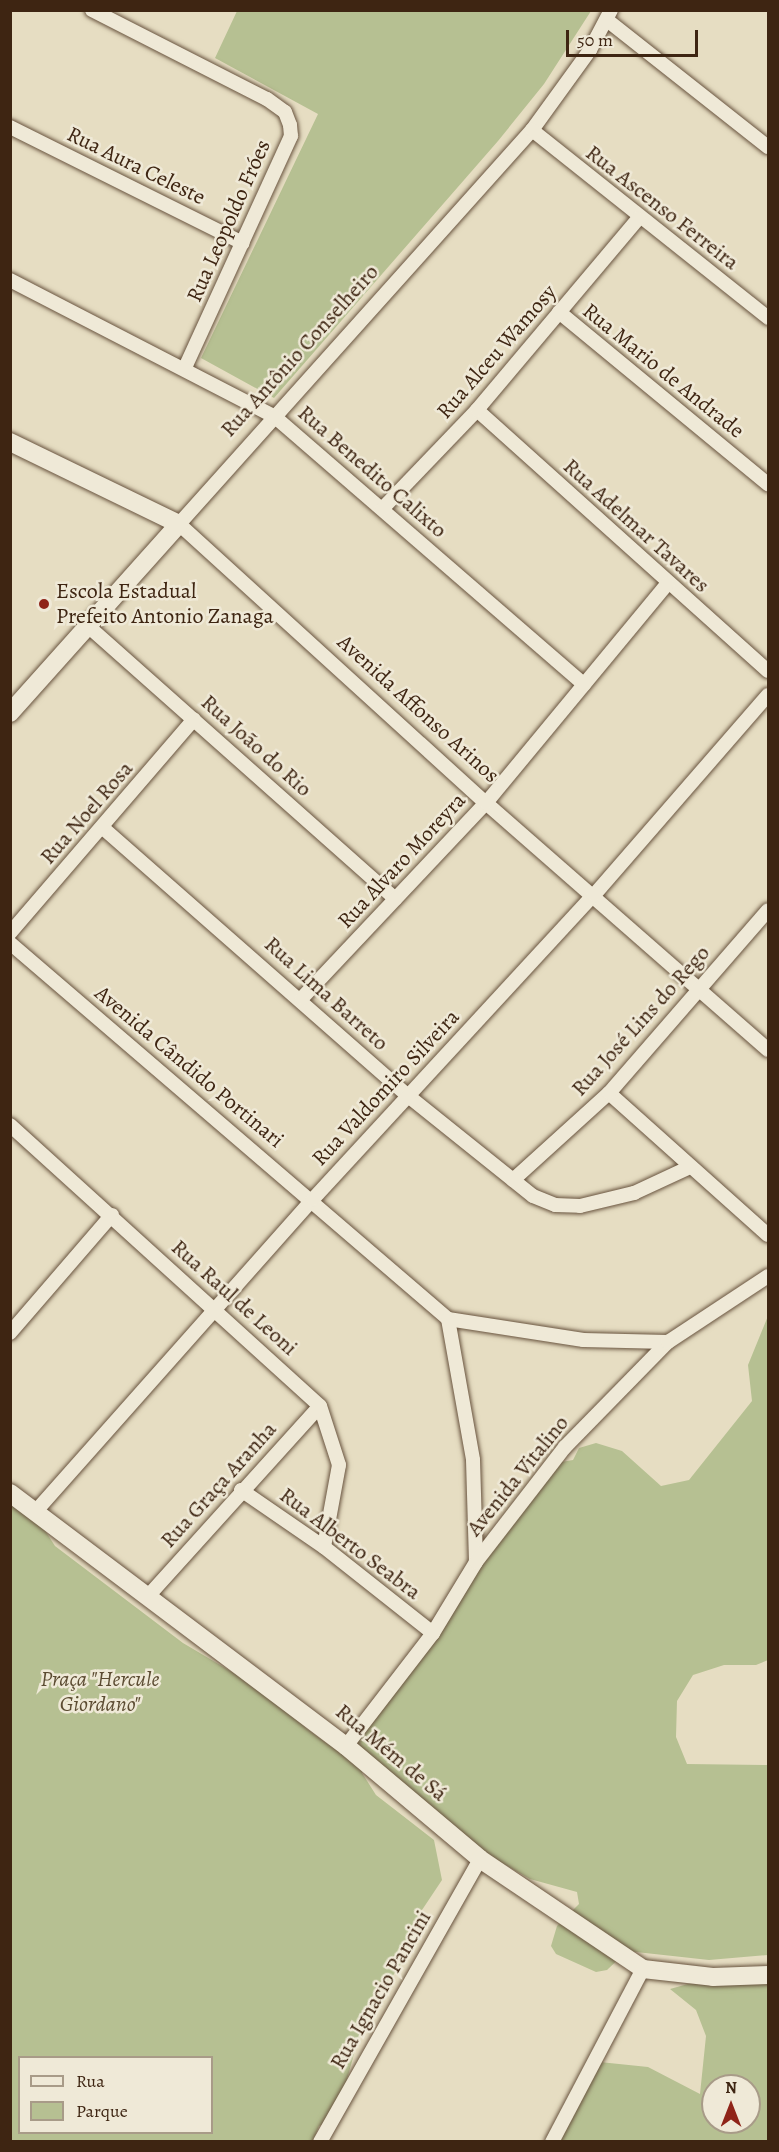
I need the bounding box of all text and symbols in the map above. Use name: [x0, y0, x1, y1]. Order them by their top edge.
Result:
scale bar: [569, 18, 701, 56]
text: 50 m: [577, 28, 613, 52]
street label: Rua Aura Celeste: [62, 121, 210, 211]
street label: Rua Leopoldo Fróes: [181, 136, 277, 306]
street label: Rua Ascenso Ferreira: [580, 140, 744, 276]
street label: Rua Antônio Conselheiro: [216, 259, 384, 443]
street label: Rua Alceu Wamosy: [432, 280, 562, 424]
street label: Rua Mario de Andrade: [577, 298, 749, 444]
street label: Rua Benedito Calixto: [292, 400, 452, 544]
street label: Rua Adelmar Tavares: [557, 453, 715, 599]
place label: Escola Estadual Prefeito Antonio Zanaga: [56, 578, 274, 630]
marker: Escola Estadual Prefeito Antonio Zanaga: [37, 597, 51, 611]
street label: Avenida Affonso Arinos: [332, 629, 504, 789]
street label: Rua João do Rio: [195, 689, 317, 803]
street label: Rua Noel Rosa: [35, 756, 139, 870]
street label: Rua Alvaro Moreyra: [332, 788, 472, 934]
street label: Rua Lima Barreto: [259, 931, 393, 1057]
street label: Rua José Lins do Rego: [566, 940, 716, 1102]
street label: Avenida Cândido Portinari: [89, 980, 289, 1154]
street label: Rua Valdomiro Silveira: [307, 1004, 465, 1172]
street label: Rua Raul de Leoni: [166, 1235, 302, 1361]
street label: Avenida Vitalino: [461, 1410, 575, 1542]
street label: Rua Graça Aranha: [155, 1416, 283, 1554]
street label: Rua Alberto Seabra: [274, 1482, 426, 1606]
park label: Praça "Hercule Giordano": [41, 1666, 159, 1718]
street label: Rua Mém de Sá: [330, 1699, 452, 1807]
street label: Rua Ignacio Pancini: [325, 1906, 437, 2074]
legend: [18, 2056, 213, 2134]
text: Rua: [76, 2069, 105, 2093]
north arrow: [701, 2074, 761, 2134]
text: N: [725, 2077, 737, 2099]
text: Parque: [76, 2099, 128, 2123]

